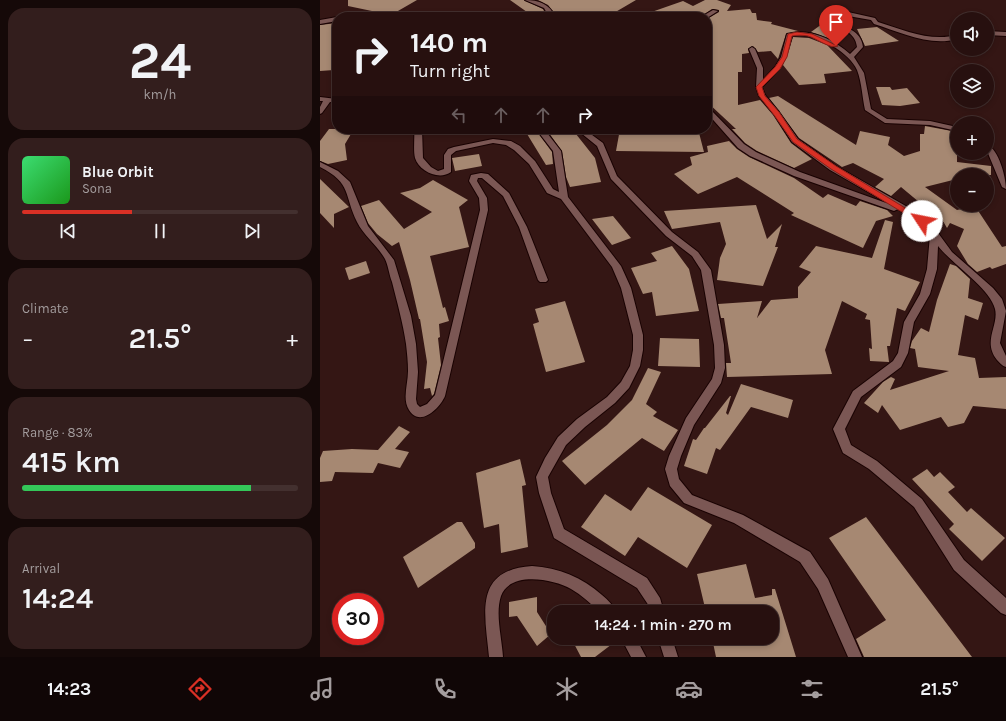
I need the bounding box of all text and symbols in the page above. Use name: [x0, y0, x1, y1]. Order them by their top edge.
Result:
pin: [819, 5, 853, 46]
icon: arrive: [825, 11, 847, 33]
map controls: [950, 12, 994, 212]
button: sound: [950, 12, 994, 56]
text: 140 m: [410, 26, 488, 59]
icon: right: [344, 28, 396, 80]
text: 24: [129, 30, 191, 91]
text: Turn right: [410, 60, 490, 82]
button: layers: [950, 64, 994, 108]
text: km/h: [144, 87, 176, 102]
icon: left: [448, 104, 470, 126]
icon: ahead: [490, 104, 512, 126]
icon: ahead: [532, 104, 554, 126]
icon: right: [574, 104, 596, 126]
button: +: [950, 116, 994, 160]
text: Blue Orbit: [82, 163, 154, 181]
button: −: [950, 168, 994, 212]
text: Sona: [82, 181, 112, 196]
position arrow: [901, 200, 943, 242]
icon: previous: [57, 220, 79, 242]
icon: pause: [149, 220, 171, 242]
icon: next: [241, 220, 263, 242]
text: Climate: [22, 301, 68, 316]
text: 21.5°: [128, 320, 192, 356]
text: −: [22, 326, 34, 352]
text: +: [286, 326, 298, 352]
text: Range · 83%: [22, 425, 93, 440]
text: 415 km: [22, 444, 121, 480]
text: Arrival: [22, 561, 60, 576]
text: 14:24: [22, 580, 93, 616]
speed limit sign: 30: [332, 593, 384, 645]
text: 14:24 · 1 min · 270 m: [594, 616, 732, 634]
icon: directions: [186, 675, 214, 703]
icon: music: [308, 675, 336, 703]
icon: phone: [431, 675, 459, 703]
icon: climate: [553, 675, 581, 703]
icon: car: [675, 675, 703, 703]
icon: filters: [798, 675, 826, 703]
text: 14:23: [47, 678, 91, 700]
text: 21.5°: [920, 678, 959, 700]

